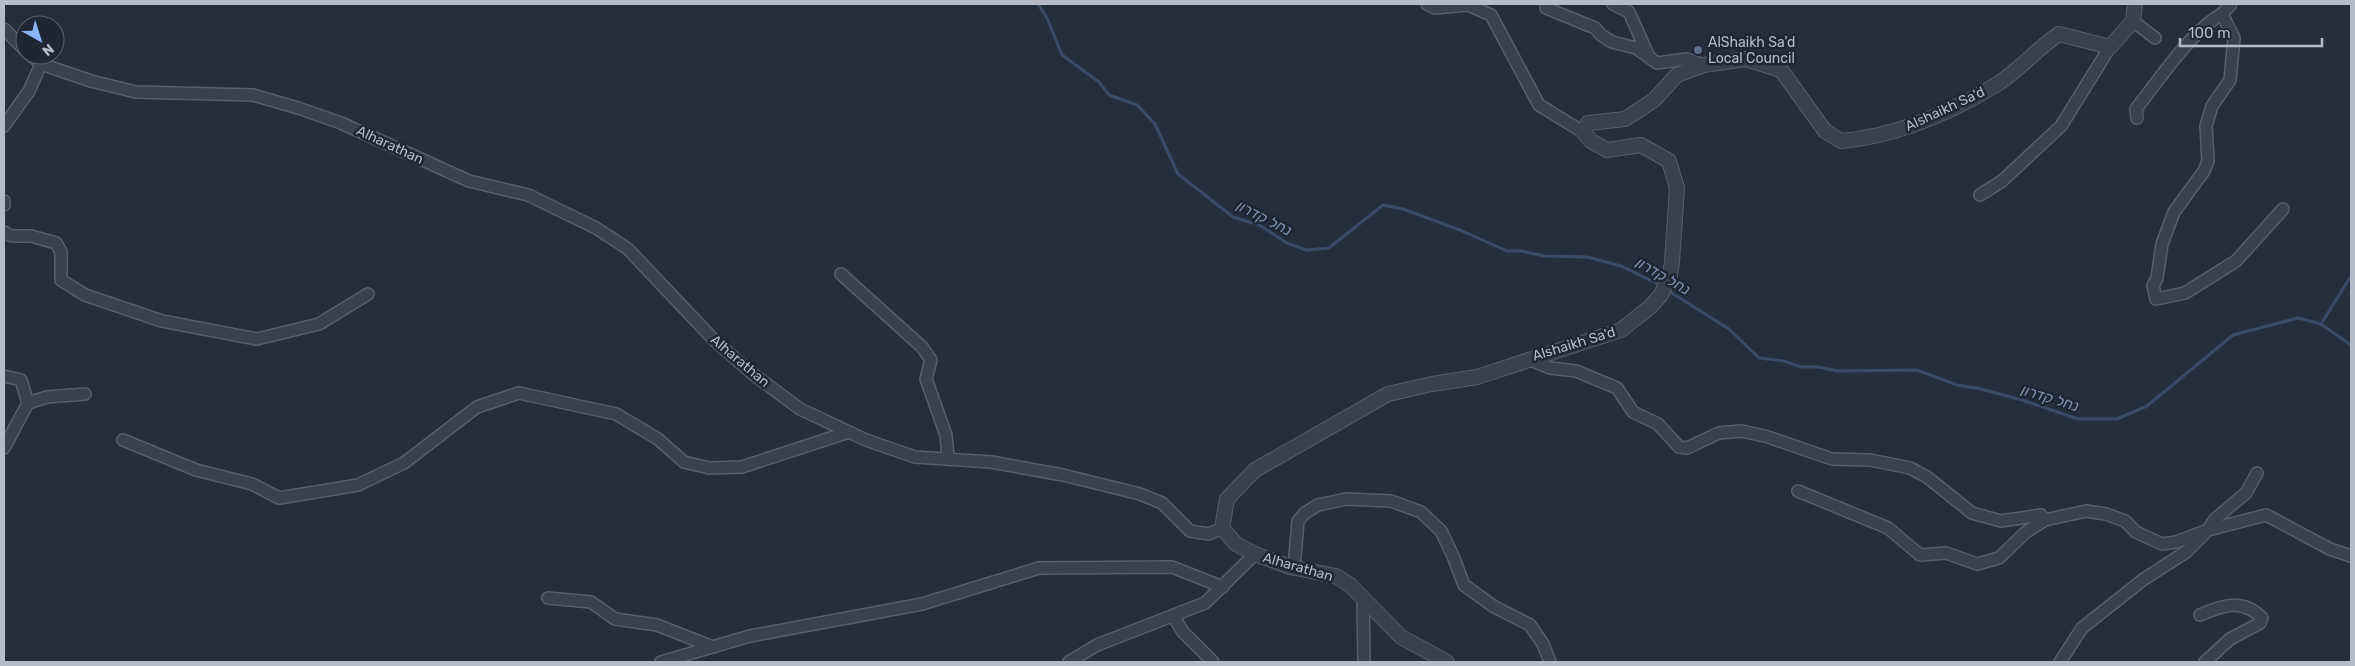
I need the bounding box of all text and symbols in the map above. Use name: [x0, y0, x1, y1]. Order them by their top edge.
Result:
north arrow: [15, 15, 65, 65]
scale bar: [2180, 15, 2322, 47]
text: 100 m: [2188, 24, 2230, 42]
place label: AlShaikh Sa'd Local Council: [1708, 34, 1795, 67]
text: N: [39, 40, 57, 59]
marker: AlShaikh Sa'd Local Council: [1692, 44, 1704, 56]
street label: Alshaikh Sa'd: [1903, 83, 1987, 135]
street label: Alharathan: [354, 122, 426, 168]
water label: נחל קדרון: [1233, 196, 1295, 240]
water label: נחל קדרון: [1633, 253, 1693, 299]
street label: Alshaikh Sa'd: [1531, 323, 1617, 365]
street label: Alharathan: [707, 331, 773, 391]
water label: נחל קדרון: [2019, 381, 2081, 415]
street label: Alharathan: [1261, 549, 1335, 585]

